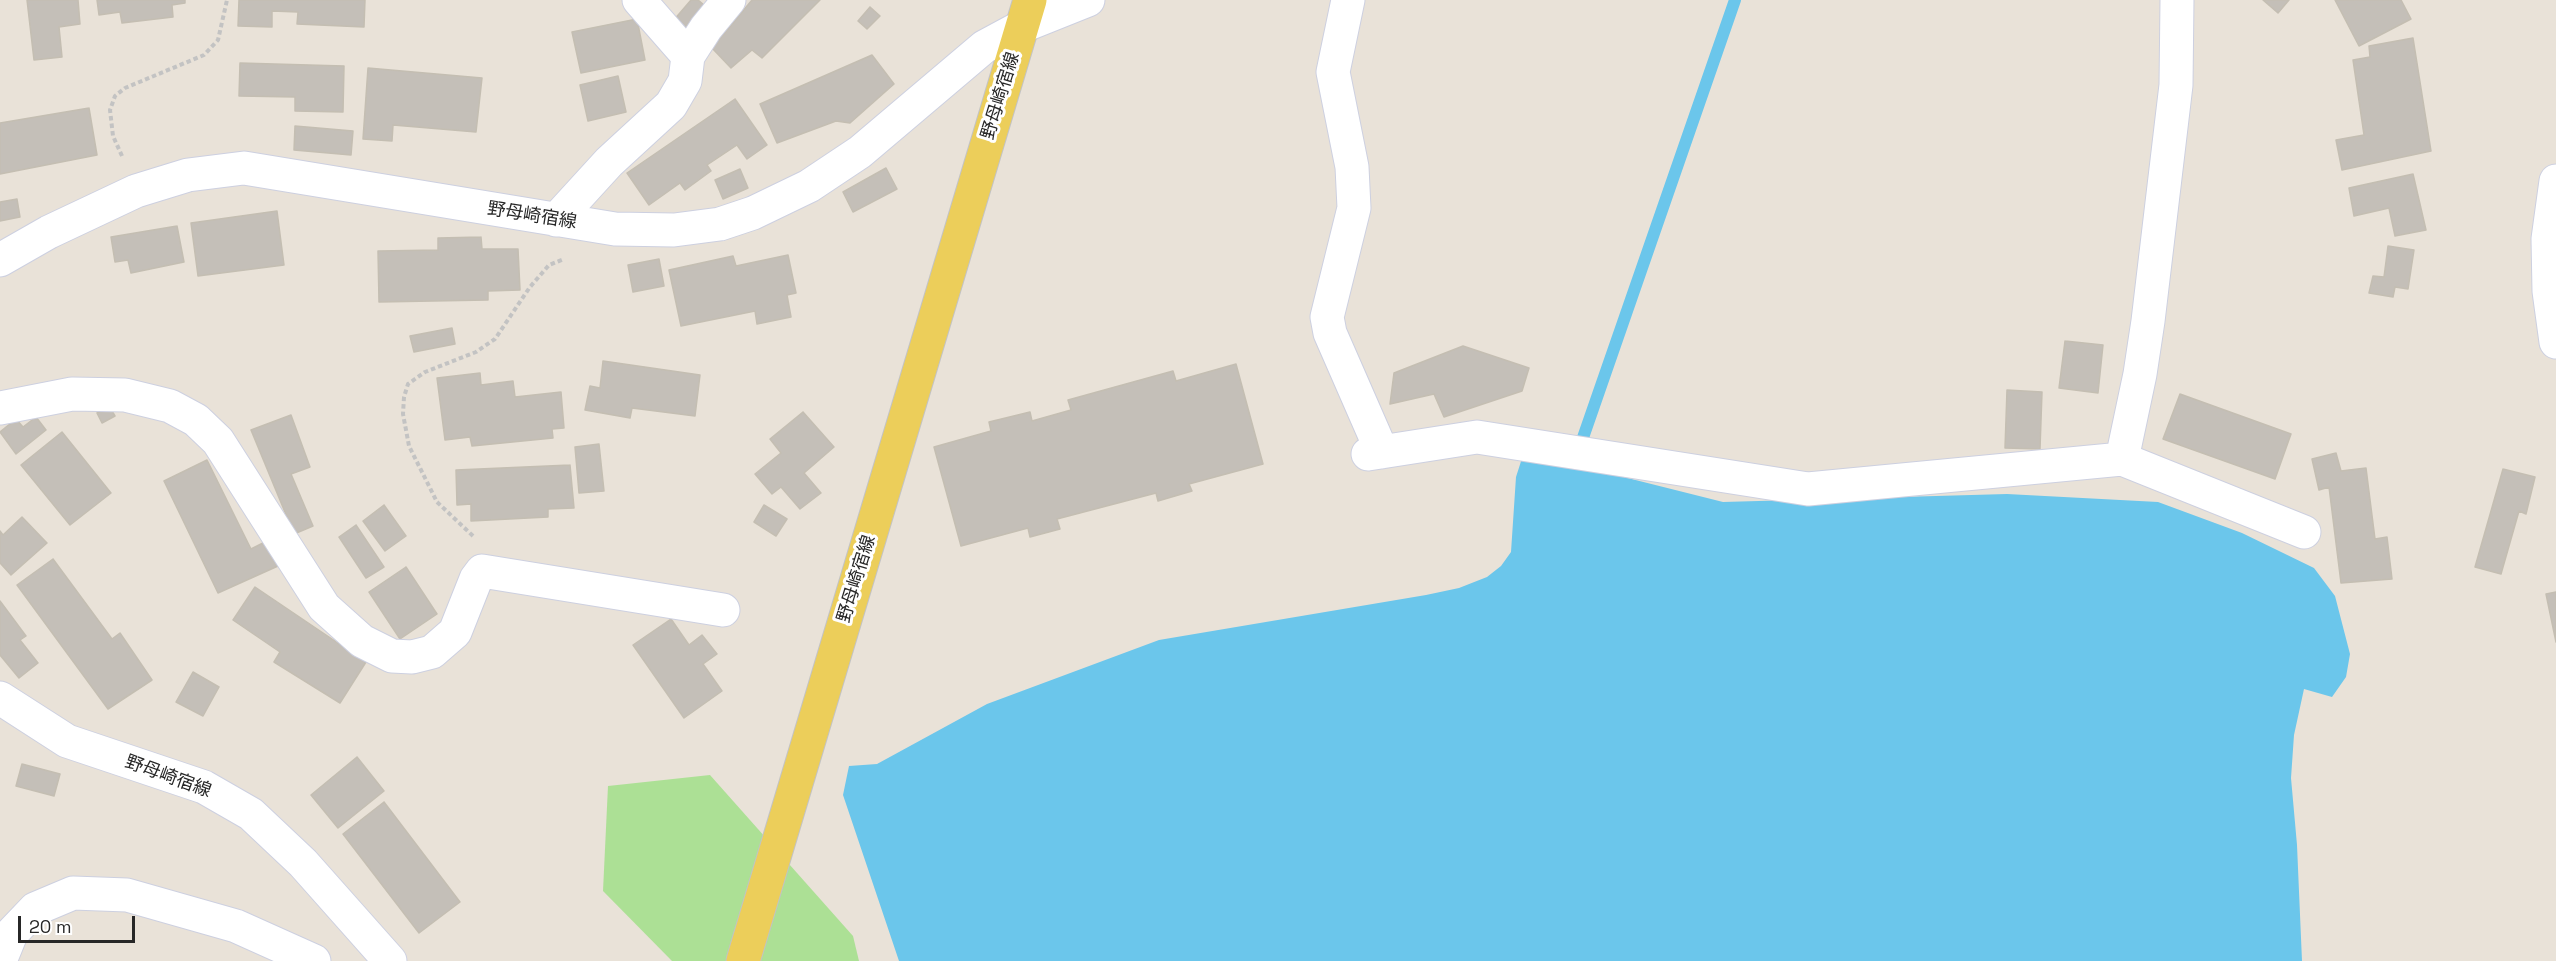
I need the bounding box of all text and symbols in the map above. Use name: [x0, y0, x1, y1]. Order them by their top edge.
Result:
street label: 野母崎宿線: [978, 50, 1024, 142]
street label: 野母崎宿線: [486, 198, 578, 234]
street label: 野母崎宿線: [834, 533, 880, 625]
street label: 野母崎宿線: [122, 751, 214, 803]
scale bar: [21, 904, 138, 942]
text: 20 m: [29, 915, 72, 938]

